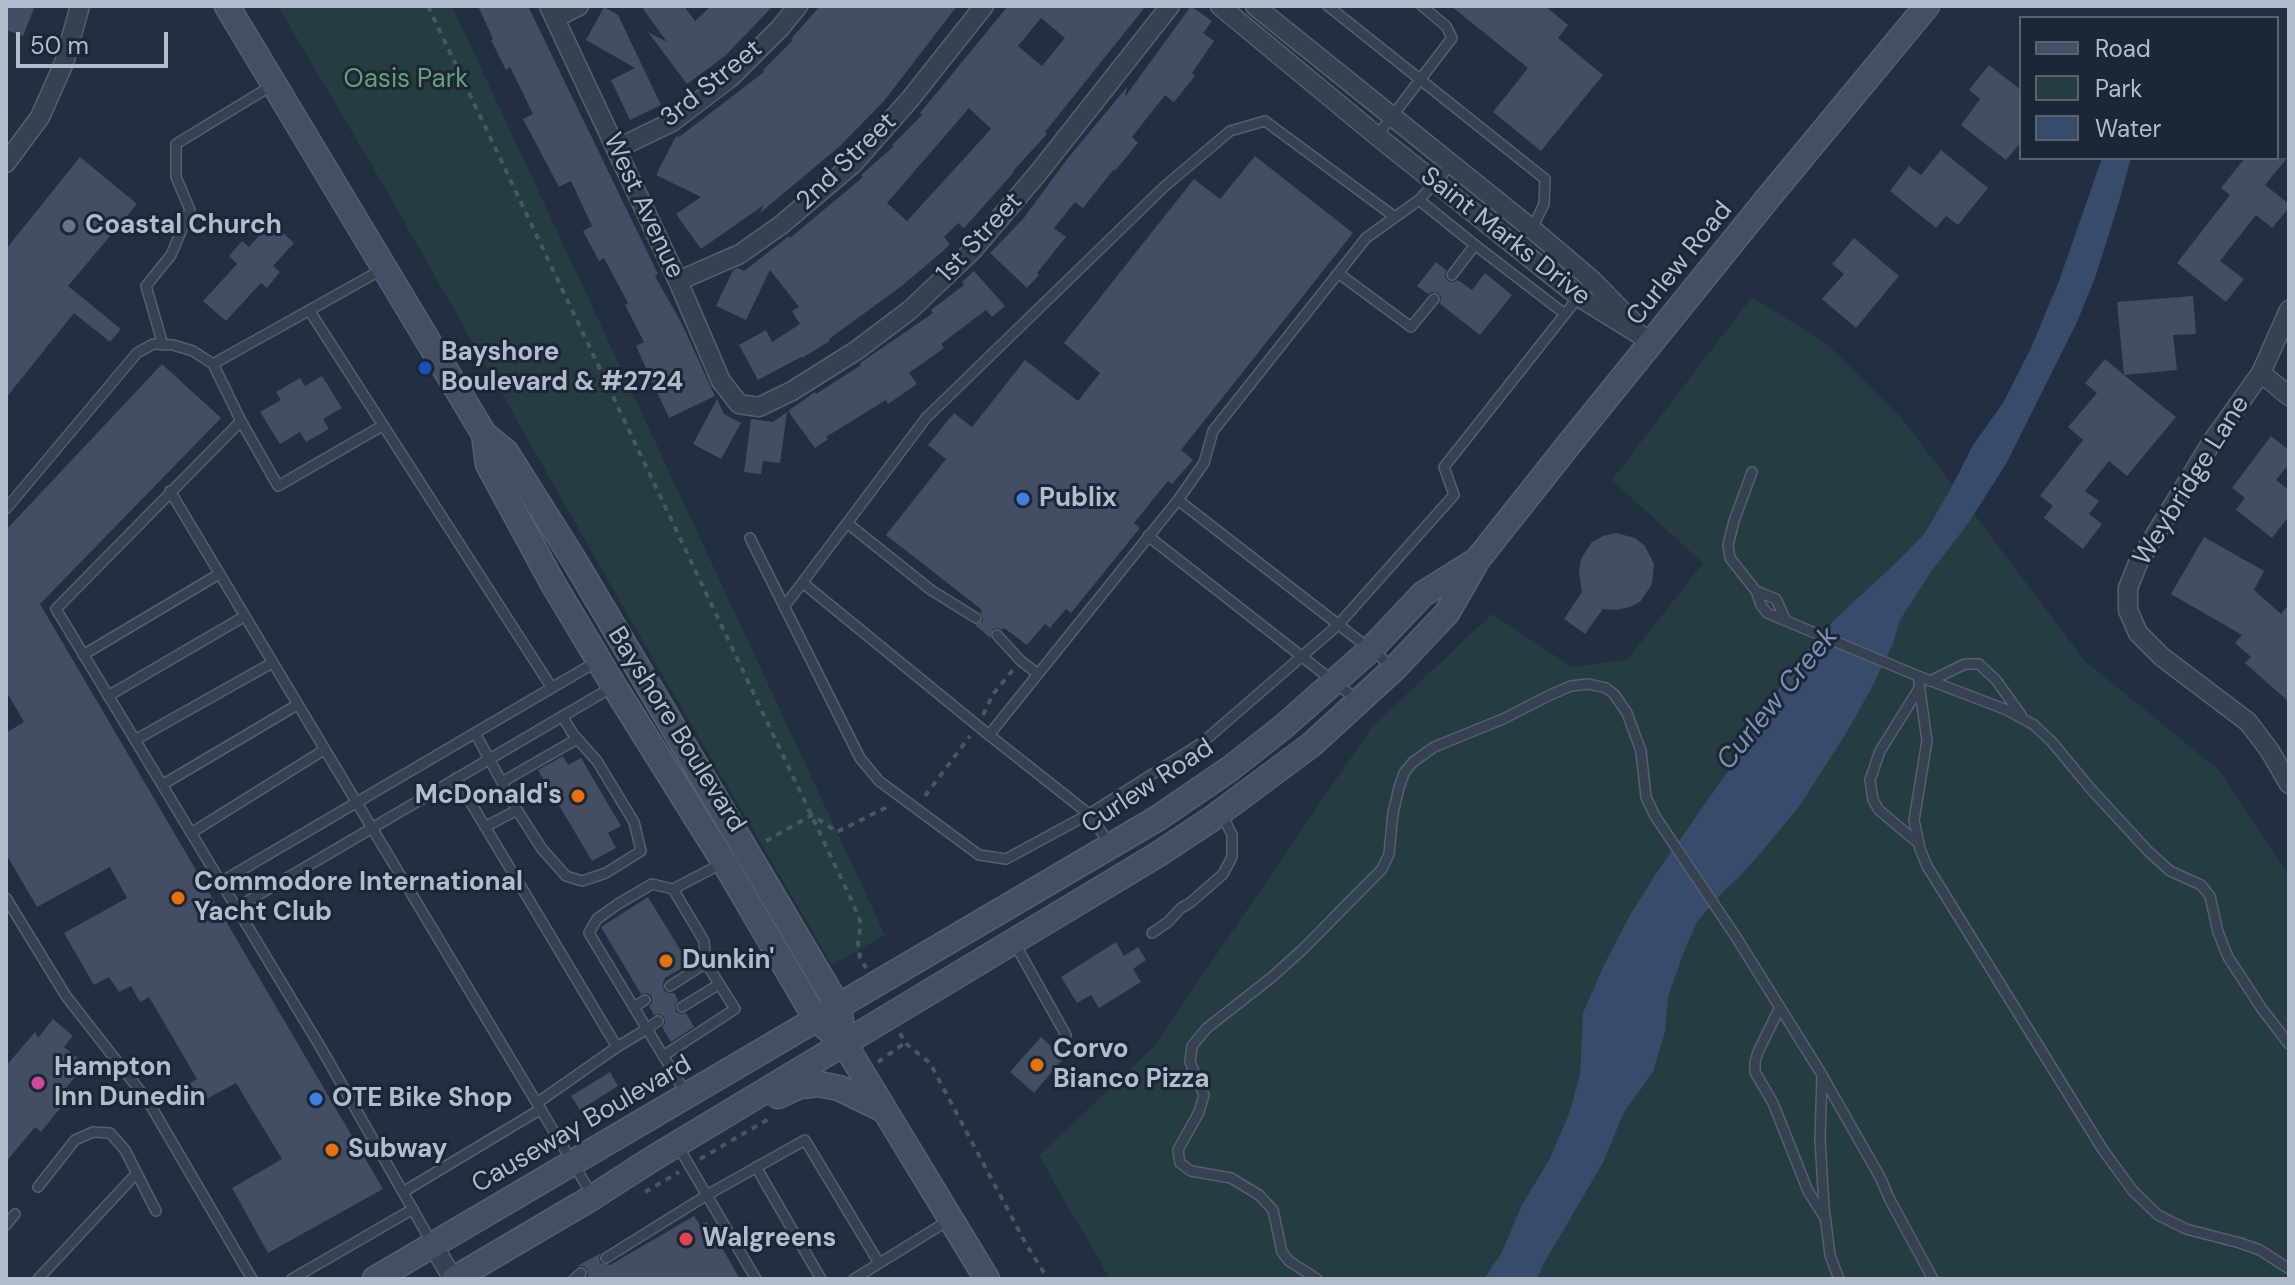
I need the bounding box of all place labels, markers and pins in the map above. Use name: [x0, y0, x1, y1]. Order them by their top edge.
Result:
place label: Coastal Church: [85, 210, 282, 242]
marker: Coastal Church: [60, 217, 78, 235]
place label: Bayshore Boulevard & #2724: [441, 337, 683, 398]
marker: Bayshore Boulevard & #2724: [416, 359, 434, 377]
place label: Publix: [1039, 483, 1117, 515]
marker: Publix: [1014, 490, 1032, 508]
place label: McDonald's: [415, 780, 562, 812]
marker: McDonald's: [569, 787, 587, 805]
place label: Commodore International Yacht Club: [194, 867, 523, 928]
marker: Commodore International Yacht Club: [169, 889, 187, 907]
place label: Dunkin': [682, 945, 774, 977]
marker: Dunkin': [657, 952, 675, 970]
place label: Corvo Bianco Pizza: [1053, 1034, 1210, 1096]
place label: Hampton Inn Dunedin: [54, 1052, 206, 1114]
marker: Corvo Bianco Pizza: [1028, 1056, 1046, 1074]
marker: Hampton Inn Dunedin: [29, 1074, 47, 1092]
place label: OTE Bike Shop: [332, 1083, 513, 1115]
marker: OTE Bike Shop: [307, 1090, 325, 1108]
place label: Subway: [348, 1134, 447, 1166]
marker: Subway: [323, 1141, 341, 1159]
place label: Walgreens: [702, 1223, 836, 1255]
marker: Walgreens: [677, 1230, 695, 1248]

